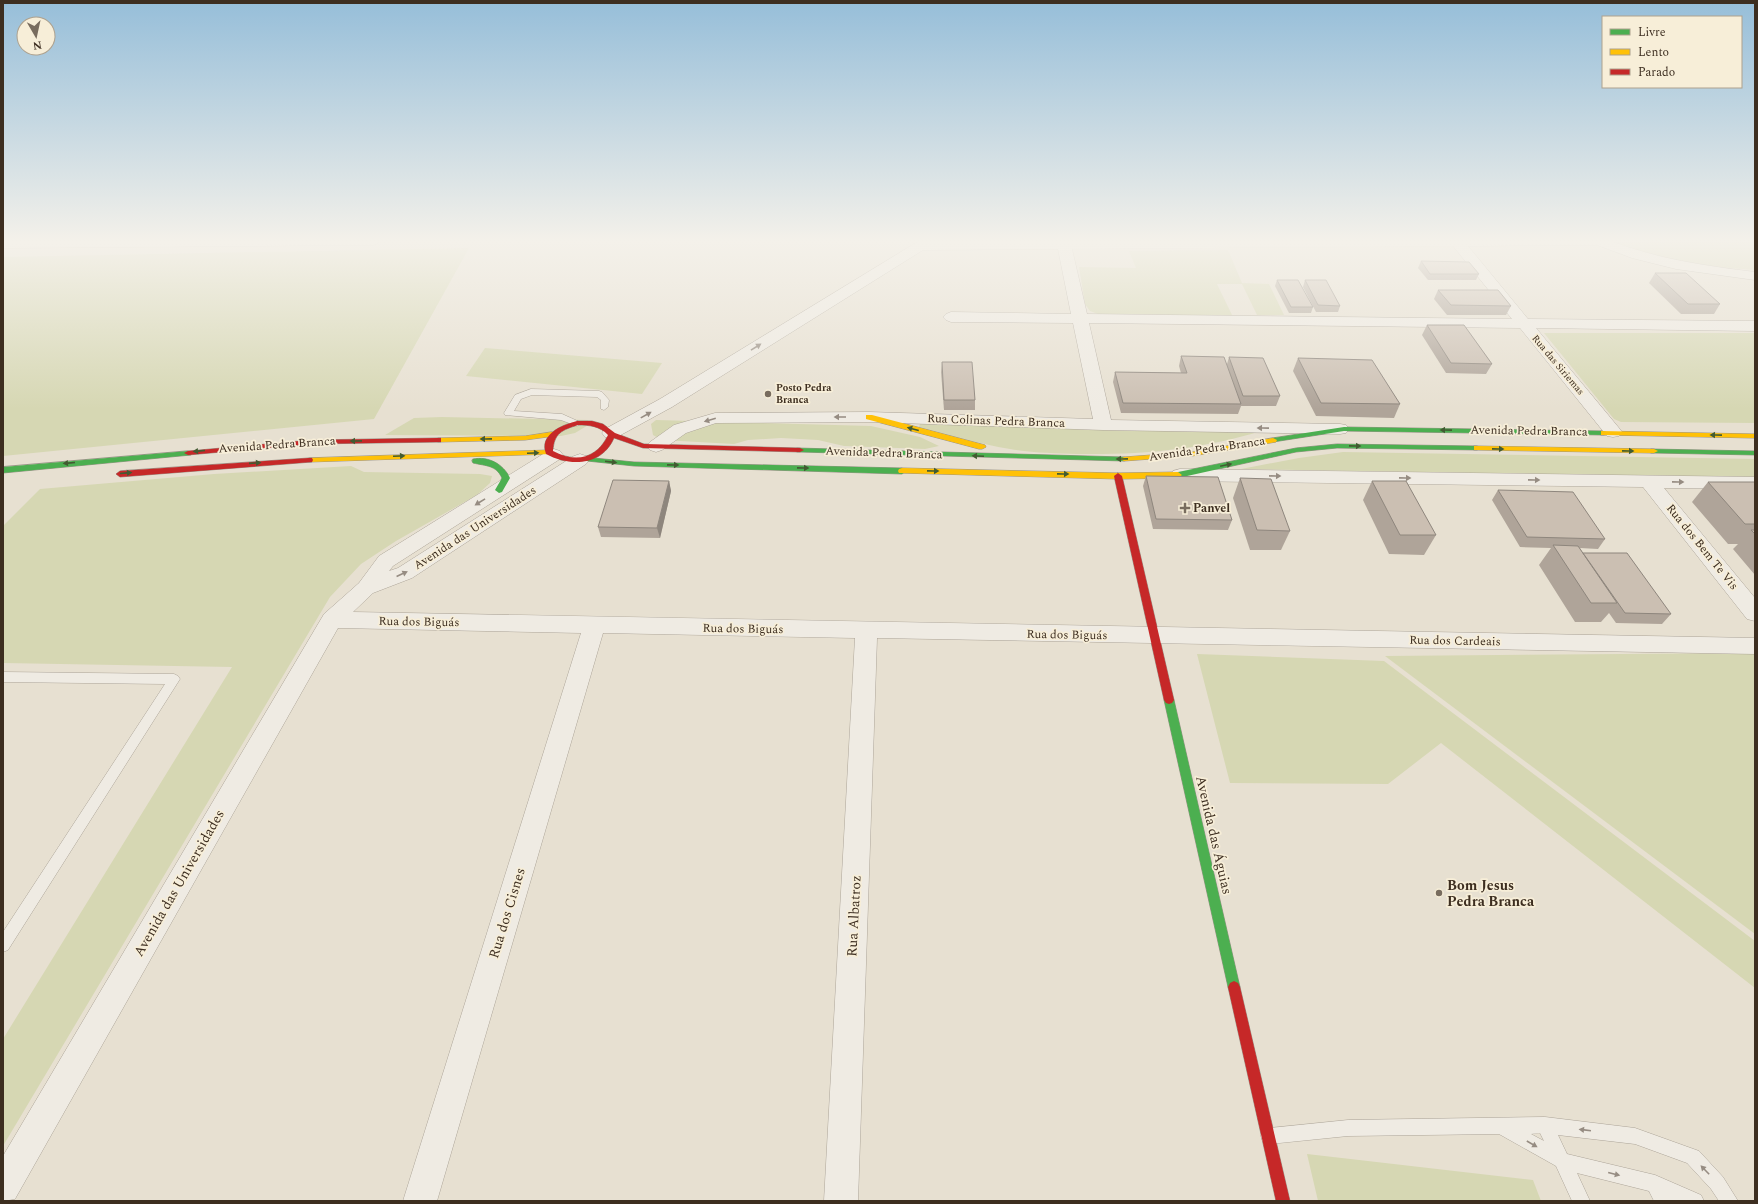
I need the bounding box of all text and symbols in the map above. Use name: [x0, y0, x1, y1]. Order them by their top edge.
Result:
north arrow: [16, 16, 56, 56]
legend: [1602, 16, 1742, 88]
text: Livre: [1638, 23, 1666, 42]
text: N: [32, 36, 43, 54]
text: Lento: [1638, 43, 1669, 62]
text: Parado: [1638, 63, 1675, 82]
street label: Rua das Siriemas: [1528, 331, 1588, 399]
one-way arrow: [751, 343, 761, 351]
place label: Posto Pedra Branca: [776, 380, 832, 408]
marker: Posto Pedra Branca: [763, 389, 773, 399]
street label: Rua Colinas Pedra Branca: [927, 409, 1065, 433]
one-way arrow: [640, 411, 651, 418]
one-way arrow: [833, 414, 846, 420]
one-way arrow: [704, 417, 716, 423]
street label: Avenida Pedra Branca: [1470, 420, 1588, 442]
one-way arrow: [1257, 424, 1269, 431]
one-way arrow: [907, 425, 919, 431]
one-way arrow: [1439, 427, 1452, 433]
street label: Avenida Pedra Branca: [218, 431, 336, 459]
street label: Avenida Pedra Branca: [1148, 431, 1267, 467]
one-way arrow: [1709, 432, 1722, 438]
one-way arrow: [480, 435, 492, 442]
one-way arrow: [349, 438, 362, 444]
street label: Avenida Pedra Branca: [825, 441, 943, 465]
one-way arrow: [1349, 443, 1362, 449]
one-way arrow: [1492, 445, 1504, 452]
one-way arrow: [193, 448, 205, 455]
one-way arrow: [1622, 448, 1635, 454]
one-way arrow: [527, 450, 540, 456]
one-way arrow: [393, 453, 405, 460]
one-way arrow: [971, 453, 984, 459]
one-way arrow: [1115, 456, 1128, 462]
one-way arrow: [605, 458, 617, 465]
one-way arrow: [249, 459, 261, 466]
one-way arrow: [63, 460, 75, 467]
one-way arrow: [1220, 461, 1232, 467]
one-way arrow: [667, 462, 680, 468]
one-way arrow: [797, 465, 810, 471]
one-way arrow: [927, 468, 940, 474]
one-way arrow: [120, 470, 132, 477]
one-way arrow: [1057, 471, 1070, 477]
one-way arrow: [1269, 473, 1282, 479]
one-way arrow: [1399, 475, 1412, 481]
one-way arrow: [1528, 477, 1541, 483]
one-way arrow: [1672, 479, 1685, 485]
street label: Avenida das Universidades: [410, 481, 540, 575]
one-way arrow: [474, 498, 486, 505]
place label: Panvel: [1193, 499, 1230, 518]
street label: Rua dos Bem Te Vis: [1661, 500, 1743, 594]
marker: Panvel: [1180, 503, 1190, 513]
one-way arrow: [397, 571, 408, 577]
street label: Rua dos Biguás: [378, 612, 460, 632]
street label: Rua dos Biguás: [702, 619, 784, 639]
street label: Rua dos Biguás: [1026, 625, 1108, 645]
street label: Rua dos Cardeais: [1409, 631, 1501, 651]
street label: Avenida das Águias: [1190, 774, 1238, 896]
street label: Avenida das Universidades: [128, 806, 230, 960]
street label: Rua dos Cisnes: [483, 865, 531, 961]
street label: Rua Albatroz: [841, 875, 867, 957]
place label: Bom Jesus Pedra Branca: [1447, 875, 1535, 912]
marker: Bom Jesus Pedra Branca: [1434, 888, 1444, 898]
one-way arrow: [1579, 1127, 1591, 1133]
one-way arrow: [1527, 1140, 1538, 1147]
one-way arrow: [1700, 1165, 1710, 1175]
one-way arrow: [1608, 1171, 1620, 1177]

